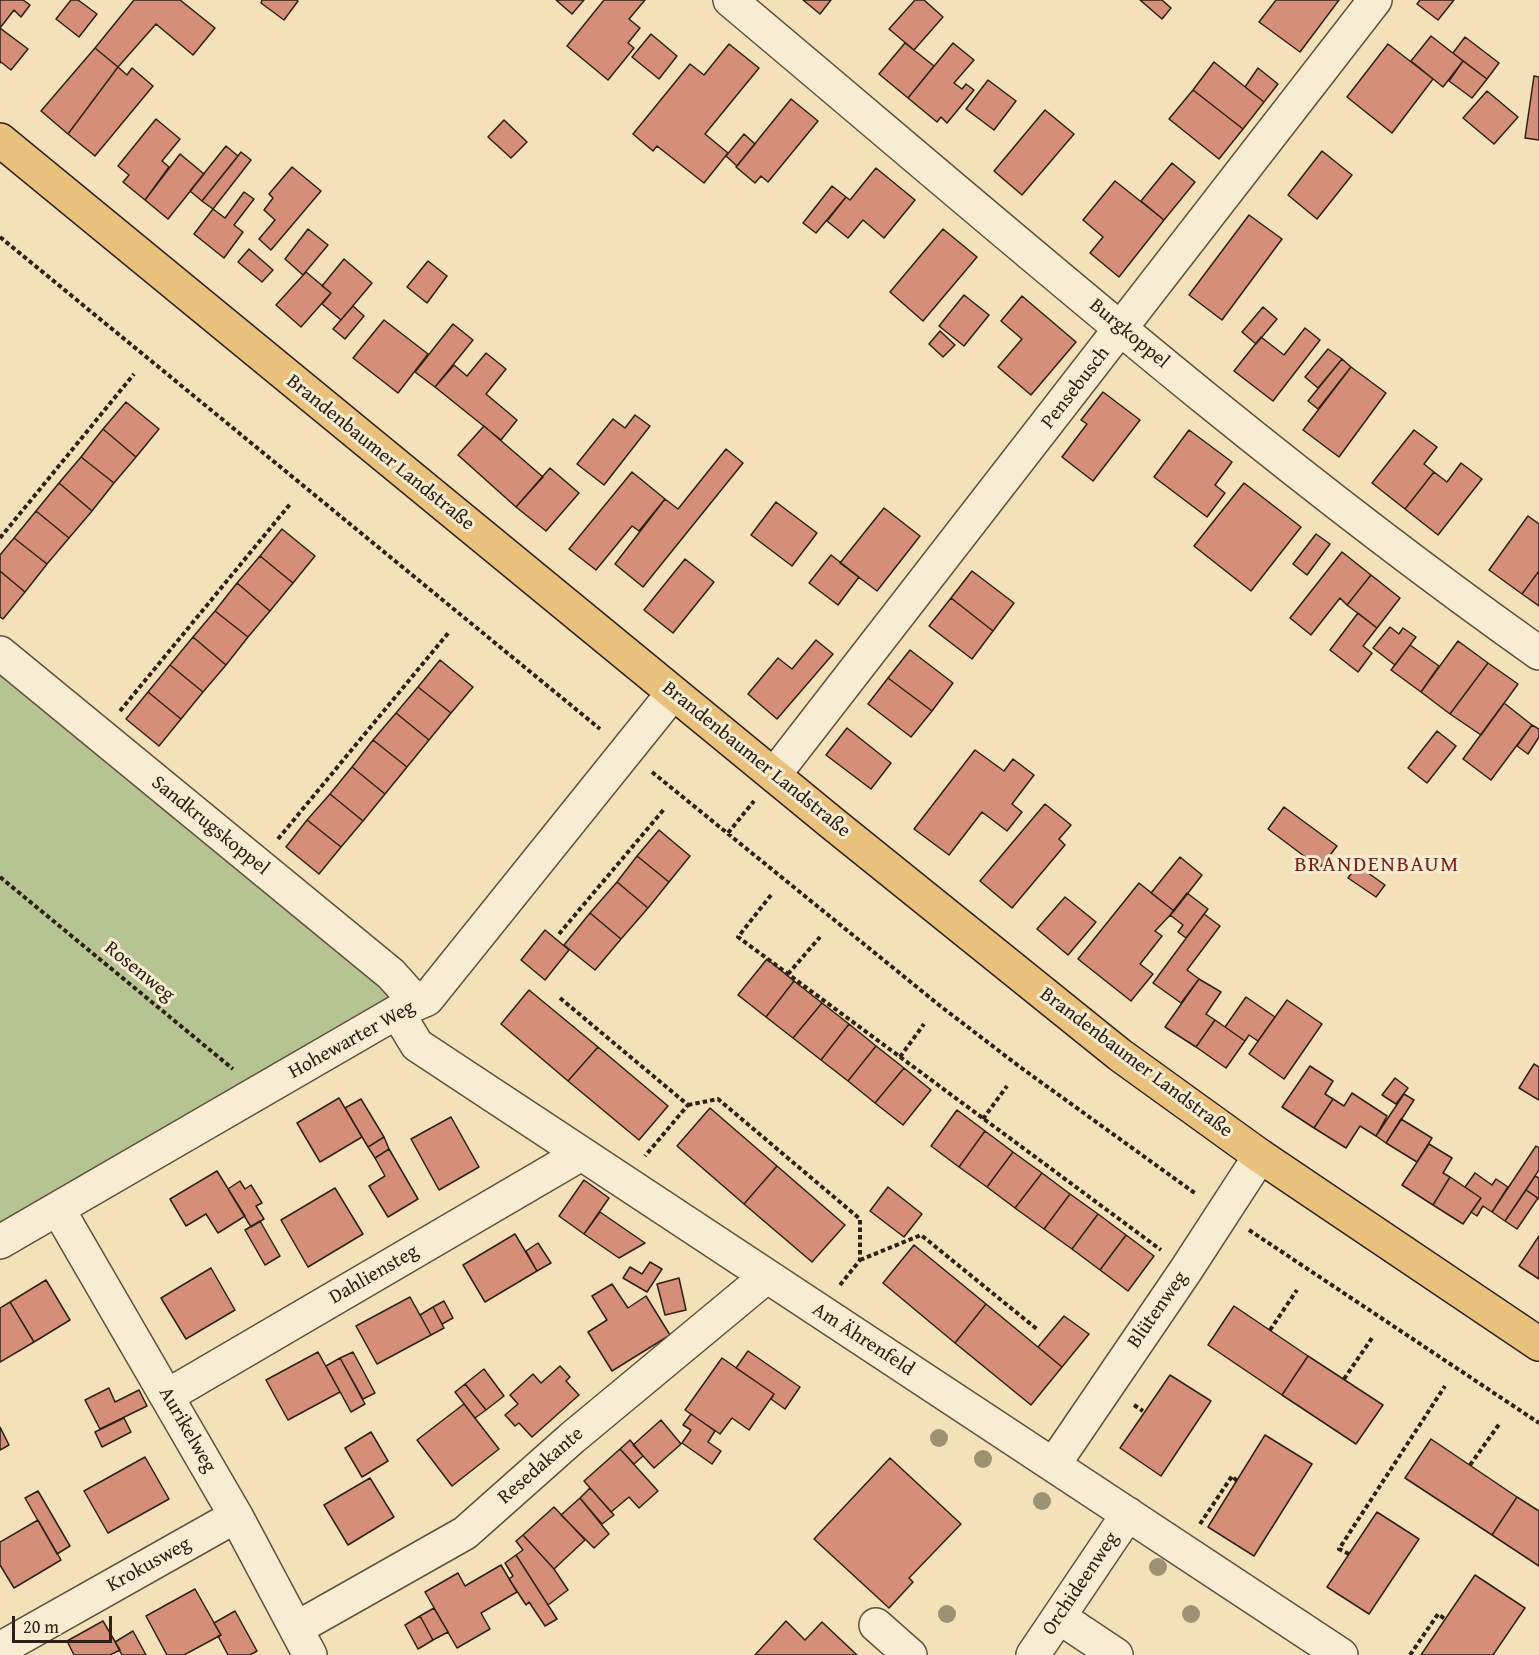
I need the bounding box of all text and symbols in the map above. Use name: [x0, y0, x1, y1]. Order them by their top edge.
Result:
street label: Burgkoppel: [1084, 294, 1174, 374]
street label: Pensebusch: [1037, 342, 1115, 434]
street label: Brandenbaumer Landstraße: [281, 370, 479, 536]
street label: Brandenbaumer Landstraße: [657, 677, 855, 843]
street label: Sandkrugskoppel: [146, 771, 274, 881]
district label: BRANDENBAUM: [1294, 852, 1460, 878]
street label: Rosenweg: [99, 936, 179, 1008]
street label: Brandenbaumer Landstraße: [1035, 983, 1237, 1143]
street label: Hohewarter Weg: [285, 995, 419, 1085]
street label: Dahliensteg: [325, 1240, 423, 1310]
street label: Blütenweg: [1123, 1267, 1193, 1353]
street label: Am Ährenfeld: [807, 1298, 919, 1382]
street label: Aurikelweg: [153, 1383, 221, 1477]
street label: Resedakante: [493, 1422, 589, 1510]
street label: Orchideenweg: [1038, 1528, 1124, 1640]
street label: Krokusweg: [103, 1532, 195, 1598]
scale bar: [15, 1604, 116, 1642]
text: 20 m: [23, 1613, 59, 1640]

